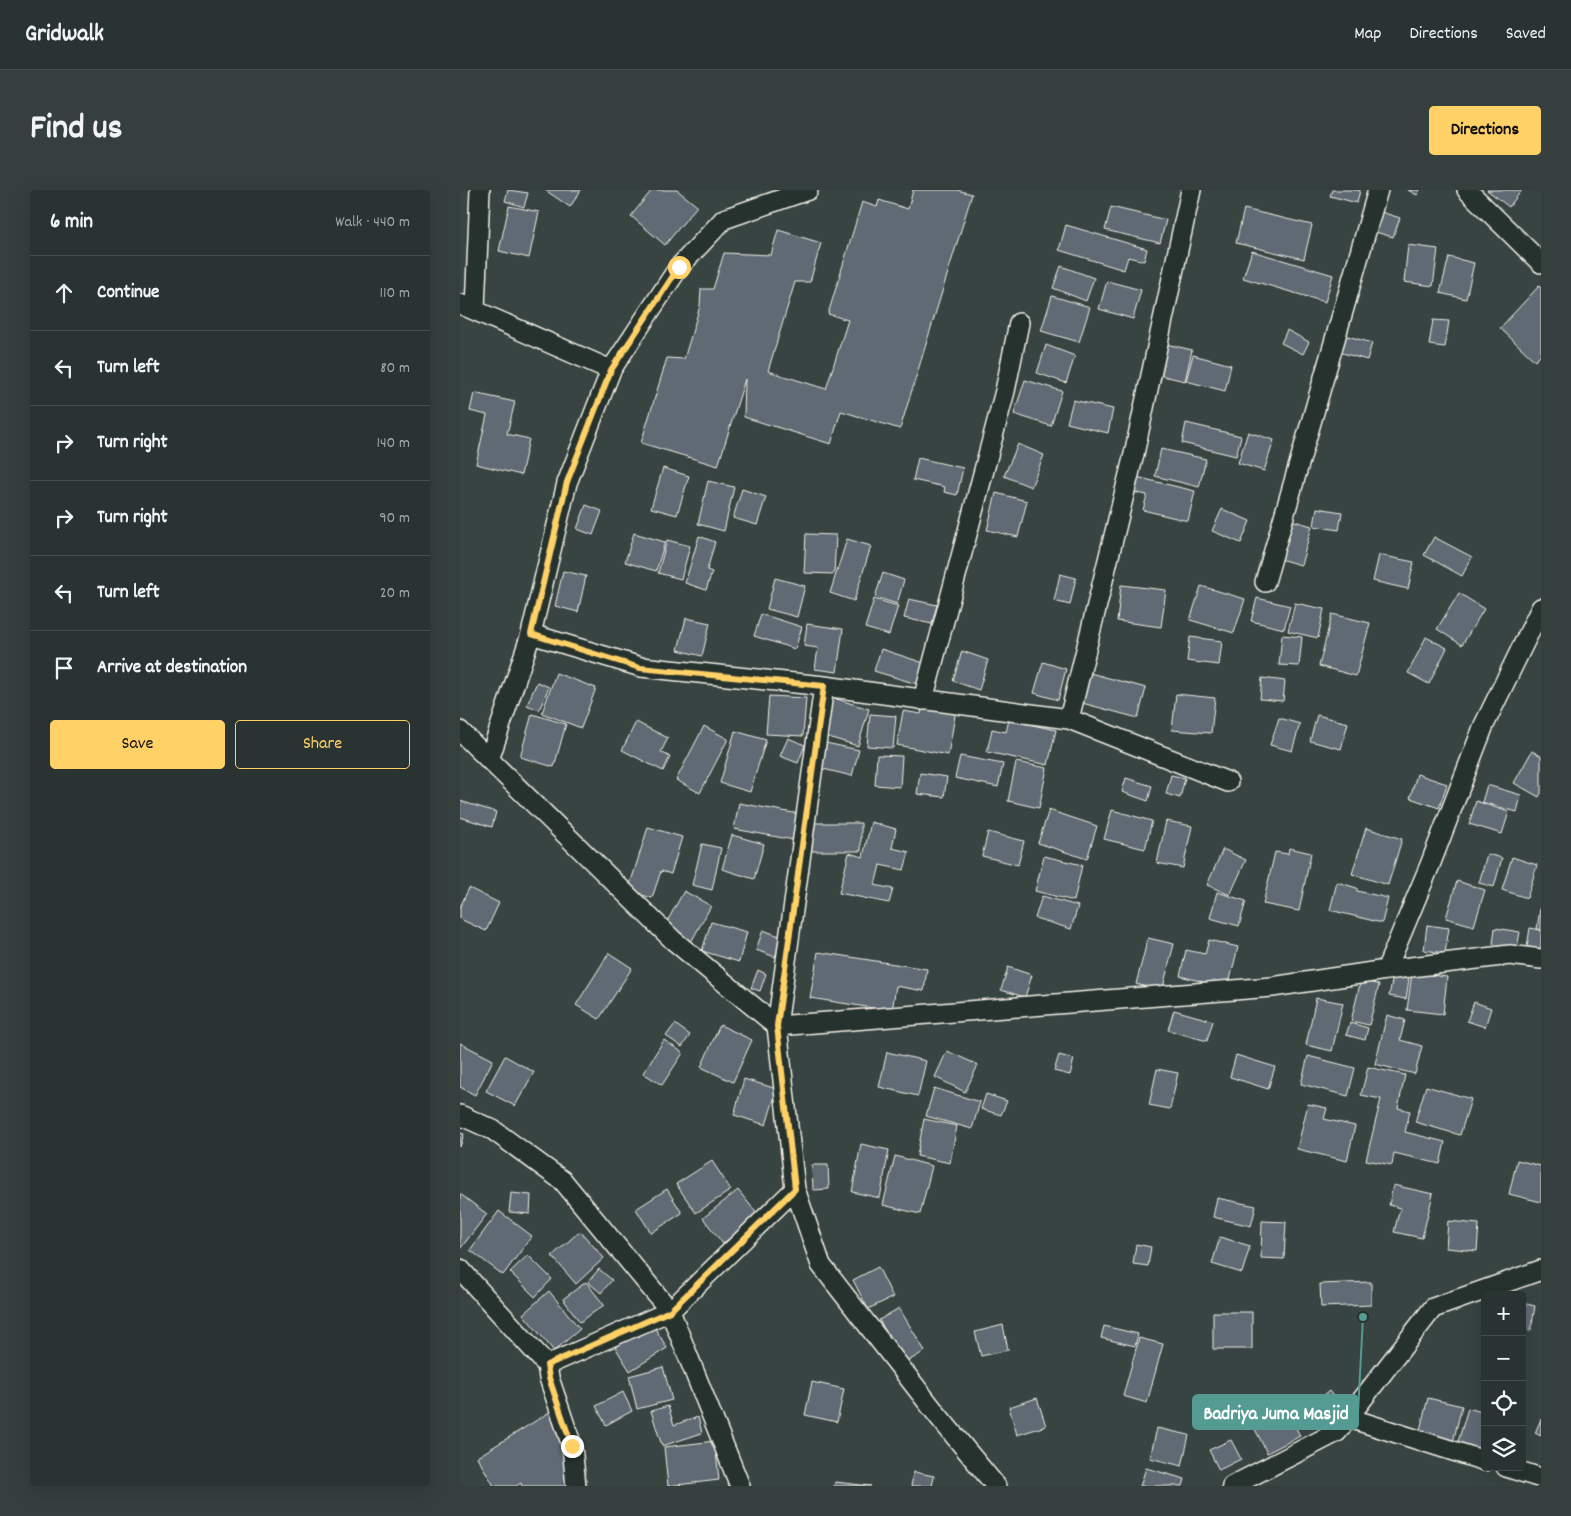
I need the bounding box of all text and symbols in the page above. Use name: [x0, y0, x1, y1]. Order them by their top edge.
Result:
text: Gridwalk: [25, 18, 104, 52]
text: Map: [1354, 22, 1381, 47]
text: Directions: [1409, 22, 1478, 47]
text: Saved: [1506, 22, 1546, 47]
text: Find us: [30, 105, 122, 155]
button: Directions: [1429, 106, 1541, 155]
text: 6 min: [50, 208, 93, 238]
text: Walk · 440 m: [335, 211, 410, 234]
route start: [668, 256, 691, 279]
icon: ahead: [50, 279, 78, 307]
text: Continue: [97, 280, 159, 307]
text: 110 m: [380, 282, 410, 305]
icon: left: [50, 354, 78, 382]
text: Turn left: [97, 355, 160, 382]
text: 80 m: [380, 357, 410, 380]
icon: right: [50, 429, 78, 457]
text: Turn right: [97, 430, 168, 457]
text: 140 m: [376, 432, 410, 455]
icon: right: [50, 504, 78, 532]
text: Turn right: [97, 505, 168, 532]
text: 90 m: [379, 507, 410, 530]
icon: left: [50, 579, 78, 607]
text: Turn left: [97, 580, 160, 607]
text: 20 m: [380, 582, 410, 605]
icon: arrive: [50, 654, 78, 682]
text: Arrive at destination: [97, 655, 247, 682]
button: Save: [50, 720, 225, 769]
button: Share: [235, 720, 410, 769]
map controls: [1481, 1291, 1526, 1471]
button: +: [1481, 1291, 1526, 1336]
button: −: [1481, 1336, 1526, 1381]
button: locate: [1481, 1381, 1526, 1426]
callout: Badriya Juma Masjid: [1193, 1395, 1358, 1429]
text: Badriya Juma Masjid: [1203, 1402, 1349, 1429]
button: layers: [1481, 1426, 1526, 1471]
route end: [561, 1435, 584, 1458]

